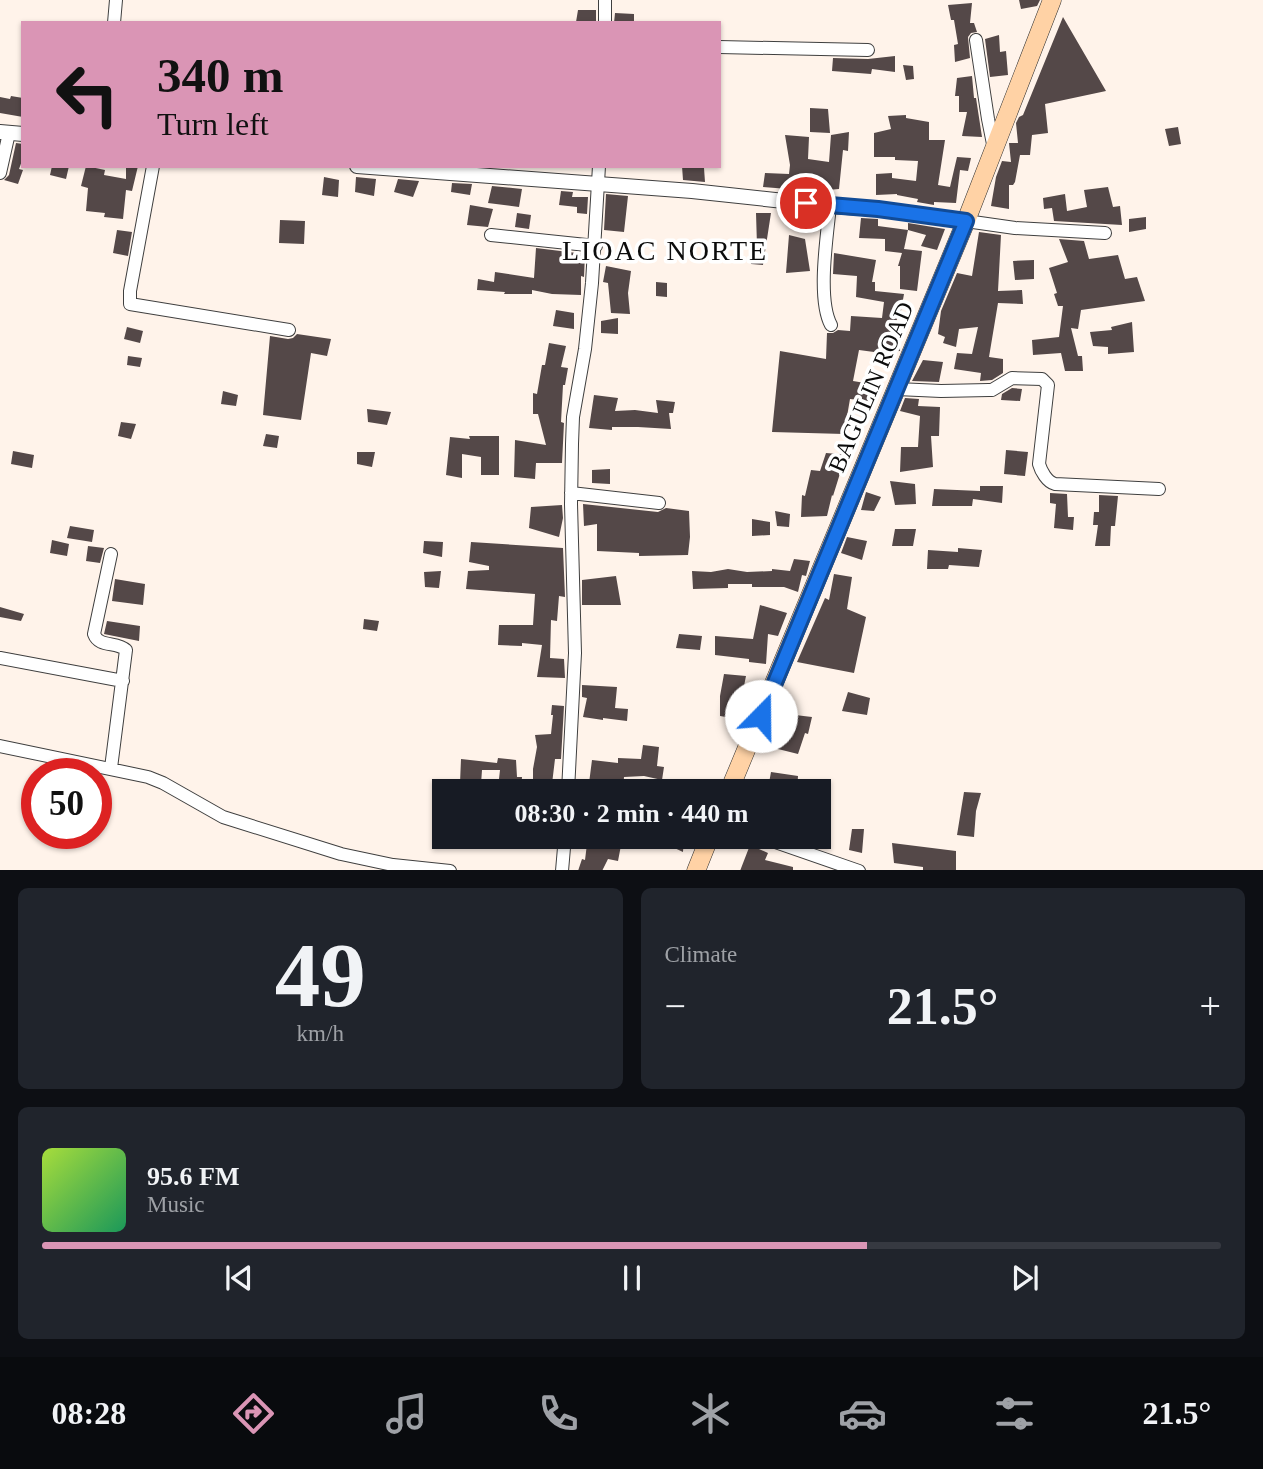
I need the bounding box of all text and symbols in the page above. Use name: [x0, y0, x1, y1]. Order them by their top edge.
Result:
text: 340 m: [157, 48, 284, 103]
icon: left: [42, 49, 133, 140]
text: Turn left: [157, 106, 269, 142]
pin: [776, 173, 836, 233]
icon: arrive: [787, 184, 825, 222]
district label: LIOAC NORTE: [562, 235, 768, 266]
street label: BAGULIN ROAD: [823, 298, 919, 476]
position arrow: [724, 679, 798, 753]
speed limit sign: 50: [21, 758, 112, 849]
text: 08:30 · 2 min · 440 m: [515, 799, 749, 828]
text: 49: [275, 925, 366, 1026]
text: Climate: [665, 942, 737, 967]
text: 21.5°: [887, 978, 999, 1035]
text: −: [665, 985, 686, 1027]
text: +: [1200, 985, 1221, 1027]
text: km/h: [297, 1021, 344, 1046]
text: 95.6 FM: [147, 1162, 239, 1191]
text: Music: [147, 1192, 205, 1217]
icon: previous: [220, 1259, 258, 1297]
icon: pause: [613, 1259, 651, 1297]
icon: next: [1006, 1259, 1044, 1297]
icon: directions: [229, 1389, 278, 1438]
icon: music: [382, 1389, 431, 1438]
icon: phone: [534, 1389, 583, 1438]
icon: climate: [686, 1389, 735, 1438]
icon: car: [838, 1389, 887, 1438]
icon: filters: [990, 1389, 1039, 1438]
text: 08:28: [52, 1395, 126, 1431]
text: 21.5°: [1143, 1395, 1211, 1431]

